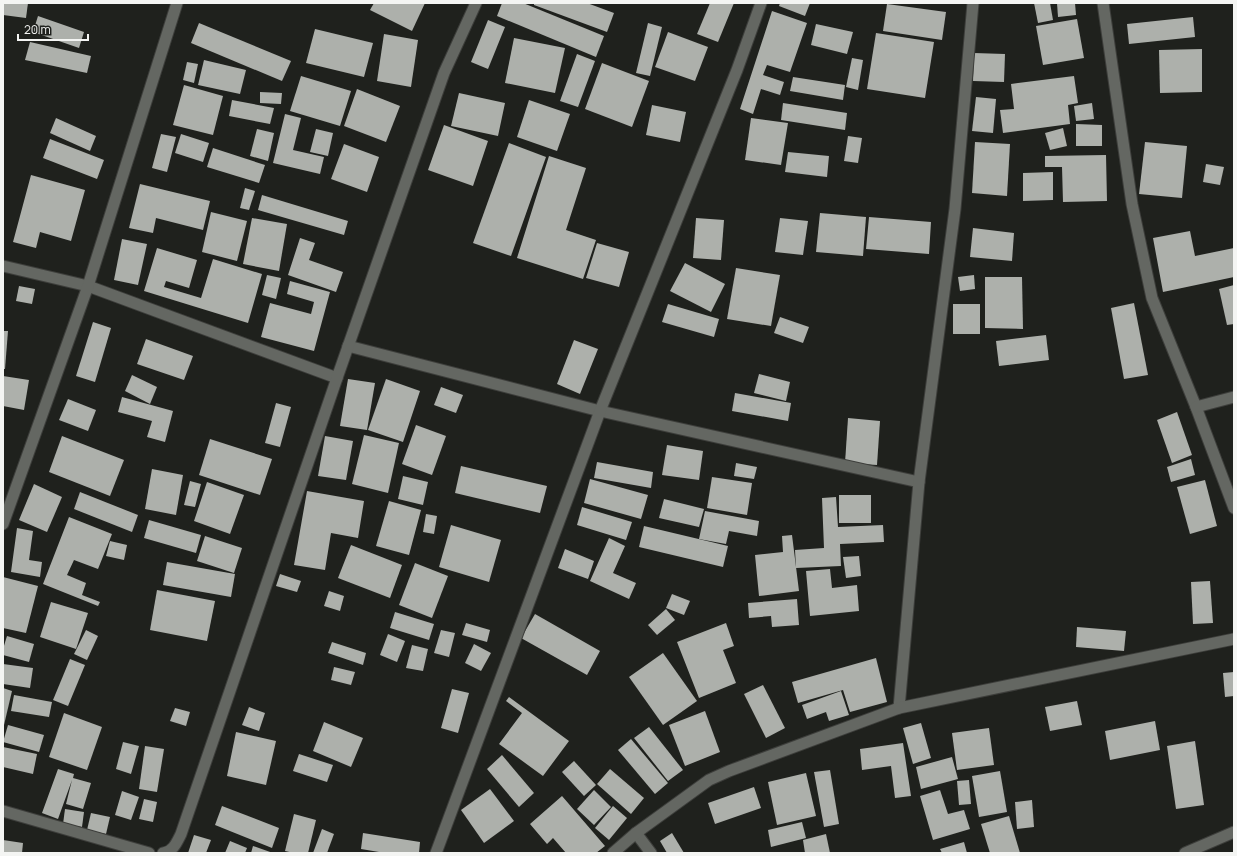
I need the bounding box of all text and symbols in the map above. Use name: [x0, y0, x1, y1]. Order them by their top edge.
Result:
scale bar: [18, 16, 88, 42]
text: 20 m: [24, 21, 51, 38]

